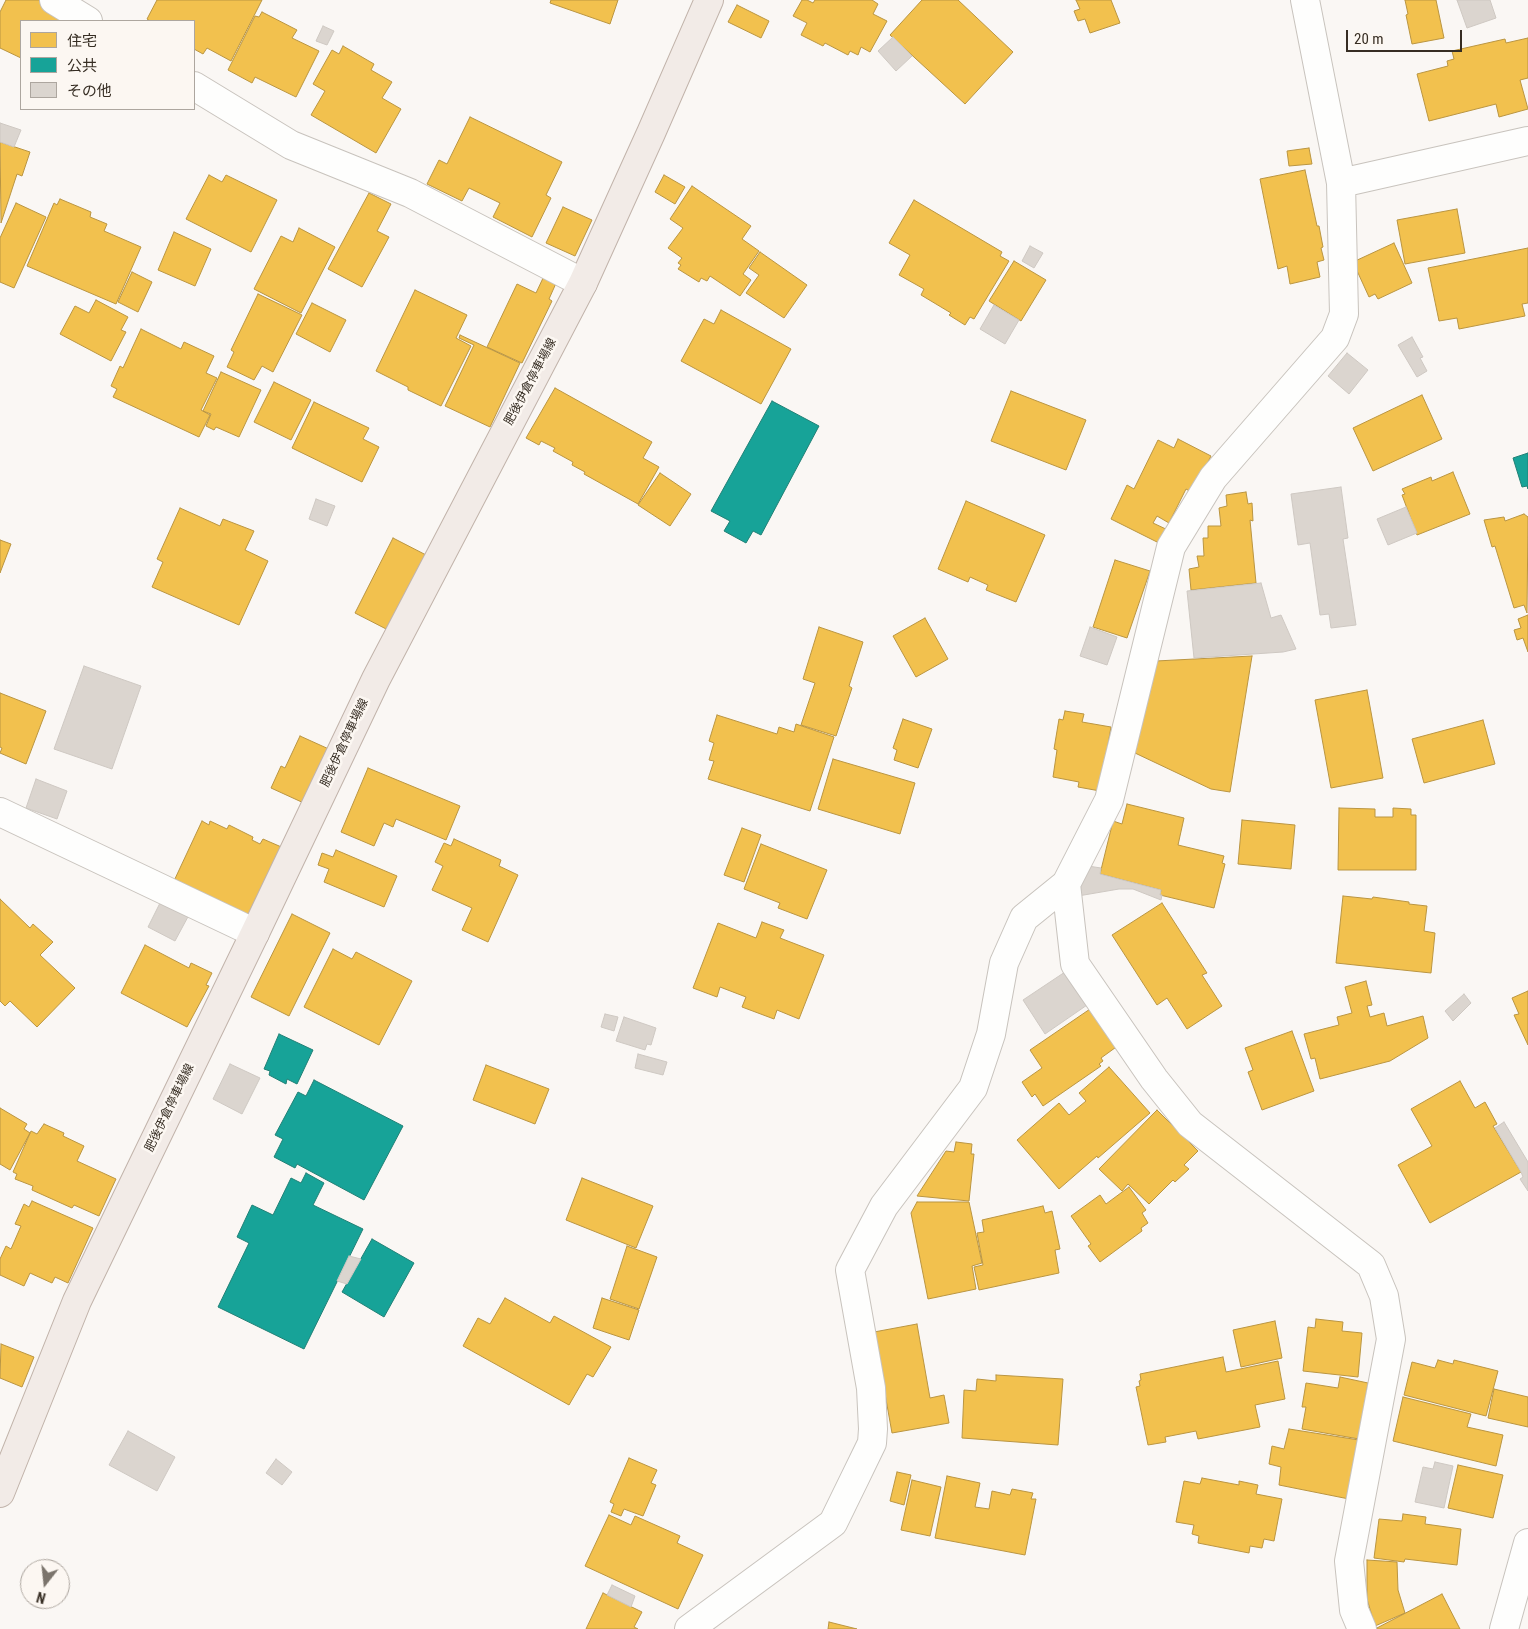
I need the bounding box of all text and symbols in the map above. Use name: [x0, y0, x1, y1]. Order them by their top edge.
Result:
legend: [20, 20, 195, 110]
scale bar: [1348, 20, 1464, 52]
text: 20 m: [1354, 30, 1384, 48]
text: 住宅: [67, 32, 97, 50]
text: 公共: [67, 57, 97, 75]
text: その他: [67, 82, 112, 100]
street label: 肥後伊倉停車場線: [502, 336, 560, 428]
street label: 肥後伊倉停車場線: [318, 696, 372, 790]
street label: 肥後伊倉停車場線: [142, 1062, 198, 1154]
north arrow: [20, 1559, 70, 1609]
text: N: [35, 1589, 47, 1606]

